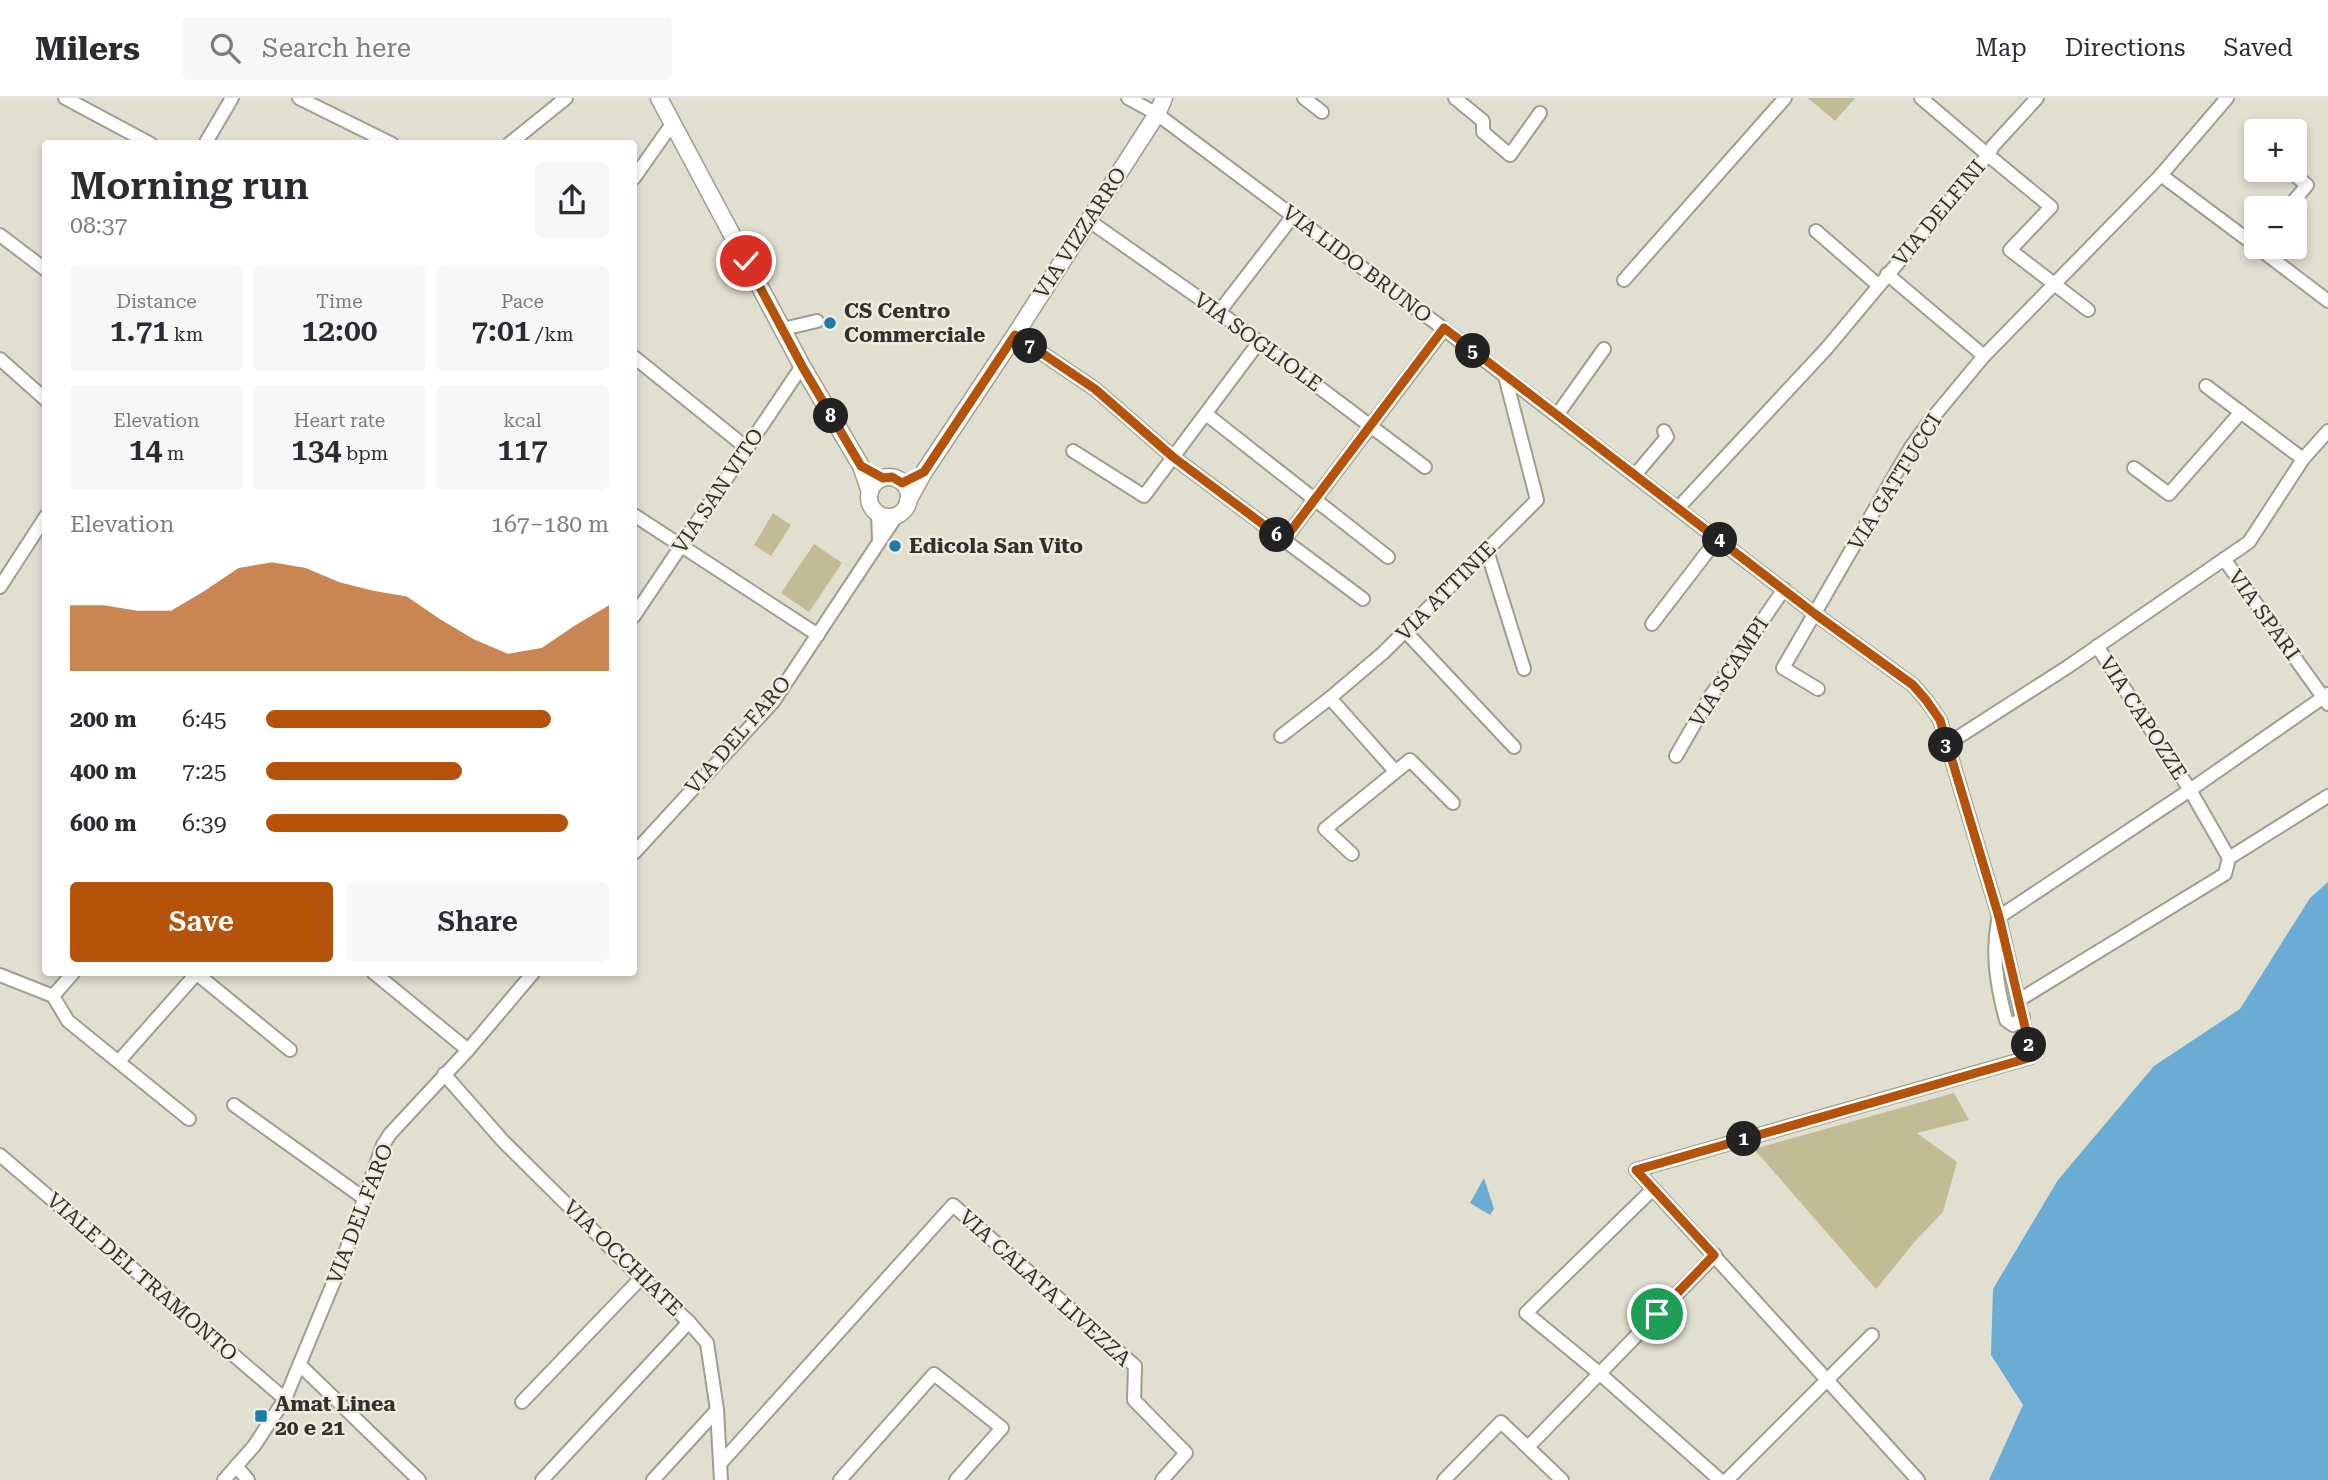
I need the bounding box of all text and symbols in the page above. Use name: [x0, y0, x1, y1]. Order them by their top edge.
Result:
search box: [182, 17, 672, 80]
text: Milers: [35, 29, 140, 68]
icon: search: [206, 29, 244, 67]
text: Search here: [262, 33, 411, 63]
text: Map: [1975, 34, 2027, 62]
text: Directions: [2065, 34, 2185, 62]
text: Saved: [2223, 34, 2293, 62]
map controls: [2244, 119, 2307, 259]
button: +: [2244, 119, 2307, 182]
street label: VIA DELFINI: [1888, 155, 1990, 271]
button: share: [535, 163, 609, 237]
street label: VIA VIZZARRO: [1029, 163, 1131, 303]
text: Morning run: [70, 164, 309, 208]
button: −: [2244, 196, 2307, 259]
street label: VIA LIDO BRUNO: [1278, 200, 1436, 328]
text: 08:37: [70, 212, 127, 239]
pin: [716, 231, 776, 291]
icon: check: [727, 242, 765, 280]
street label: VIA SOGLIOLE: [1189, 288, 1327, 396]
text: Distance: [116, 290, 197, 313]
text: Time: [316, 290, 363, 313]
text: Pace: [501, 290, 544, 313]
place label: CS Centro Commerciale: [844, 299, 985, 347]
text: 1.71: [110, 313, 169, 348]
text: 12:00: [301, 313, 378, 348]
text: 7:01: [471, 313, 531, 348]
marker: CS Centro Commerciale: [822, 315, 838, 331]
text: km: [169, 323, 203, 346]
text: /km: [531, 323, 574, 346]
pin: 7: [1012, 328, 1048, 364]
text: 7: [1024, 334, 1035, 357]
pin: 5: [1456, 334, 1490, 368]
text: 5: [1467, 339, 1478, 362]
pin: 8: [814, 398, 848, 434]
text: 8: [825, 404, 836, 427]
text: Elevation: [113, 409, 200, 432]
text: Heart rate: [294, 409, 385, 432]
text: kcal: [503, 409, 542, 432]
street label: VIA GATTUCCI: [1843, 409, 1947, 555]
street label: VIA SAN VITO: [667, 424, 769, 558]
text: 14: [129, 432, 162, 467]
text: 134: [291, 432, 341, 467]
text: 117: [497, 432, 548, 467]
text: m: [162, 442, 184, 465]
text: bpm: [341, 442, 388, 465]
text: Elevation: [70, 511, 174, 538]
text: 167–180 m: [491, 511, 609, 538]
pin: 6: [1260, 518, 1294, 552]
pin: 4: [1702, 522, 1738, 558]
text: 6: [1271, 523, 1282, 546]
text: 4: [1714, 528, 1725, 551]
place label: Edicola San Vito: [909, 534, 1083, 558]
street label: VIA ATTINIE: [1391, 536, 1501, 646]
marker: Edicola San Vito: [887, 538, 903, 554]
street label: VIA SPARI: [2223, 565, 2305, 665]
street label: VIA SCAMPI: [1685, 612, 1773, 732]
street label: VIA CAPOZZE: [2094, 652, 2192, 784]
street label: VIA DEL FARO: [680, 671, 796, 799]
text: 200 m: [70, 706, 137, 733]
text: 6:45: [182, 706, 227, 733]
pin: 3: [1928, 728, 1964, 762]
text: 3: [1940, 733, 1951, 756]
text: 400 m: [70, 758, 137, 785]
text: 7:25: [182, 758, 227, 785]
text: 600 m: [70, 810, 137, 837]
text: 6:39: [182, 810, 227, 837]
button: Save: [70, 882, 333, 962]
button: Share: [347, 882, 609, 962]
pin: 2: [2011, 1028, 2046, 1062]
text: 2: [2023, 1033, 2034, 1056]
pin: 1: [1726, 1122, 1762, 1156]
text: 1: [1738, 1127, 1749, 1150]
street label: VIA DEL FARO: [322, 1140, 398, 1288]
street label: VIALE DEL TRAMONTO: [42, 1188, 242, 1366]
street label: VIA OCCHIATE: [558, 1195, 688, 1321]
street label: VIA CALATA LIVEZZA: [954, 1205, 1136, 1371]
pin: [1627, 1284, 1687, 1344]
icon: arrive: [1638, 1295, 1676, 1333]
place label: Amat Linea 20 e 21: [275, 1392, 396, 1440]
marker: Amat Linea 20 e 21: [253, 1408, 269, 1424]

